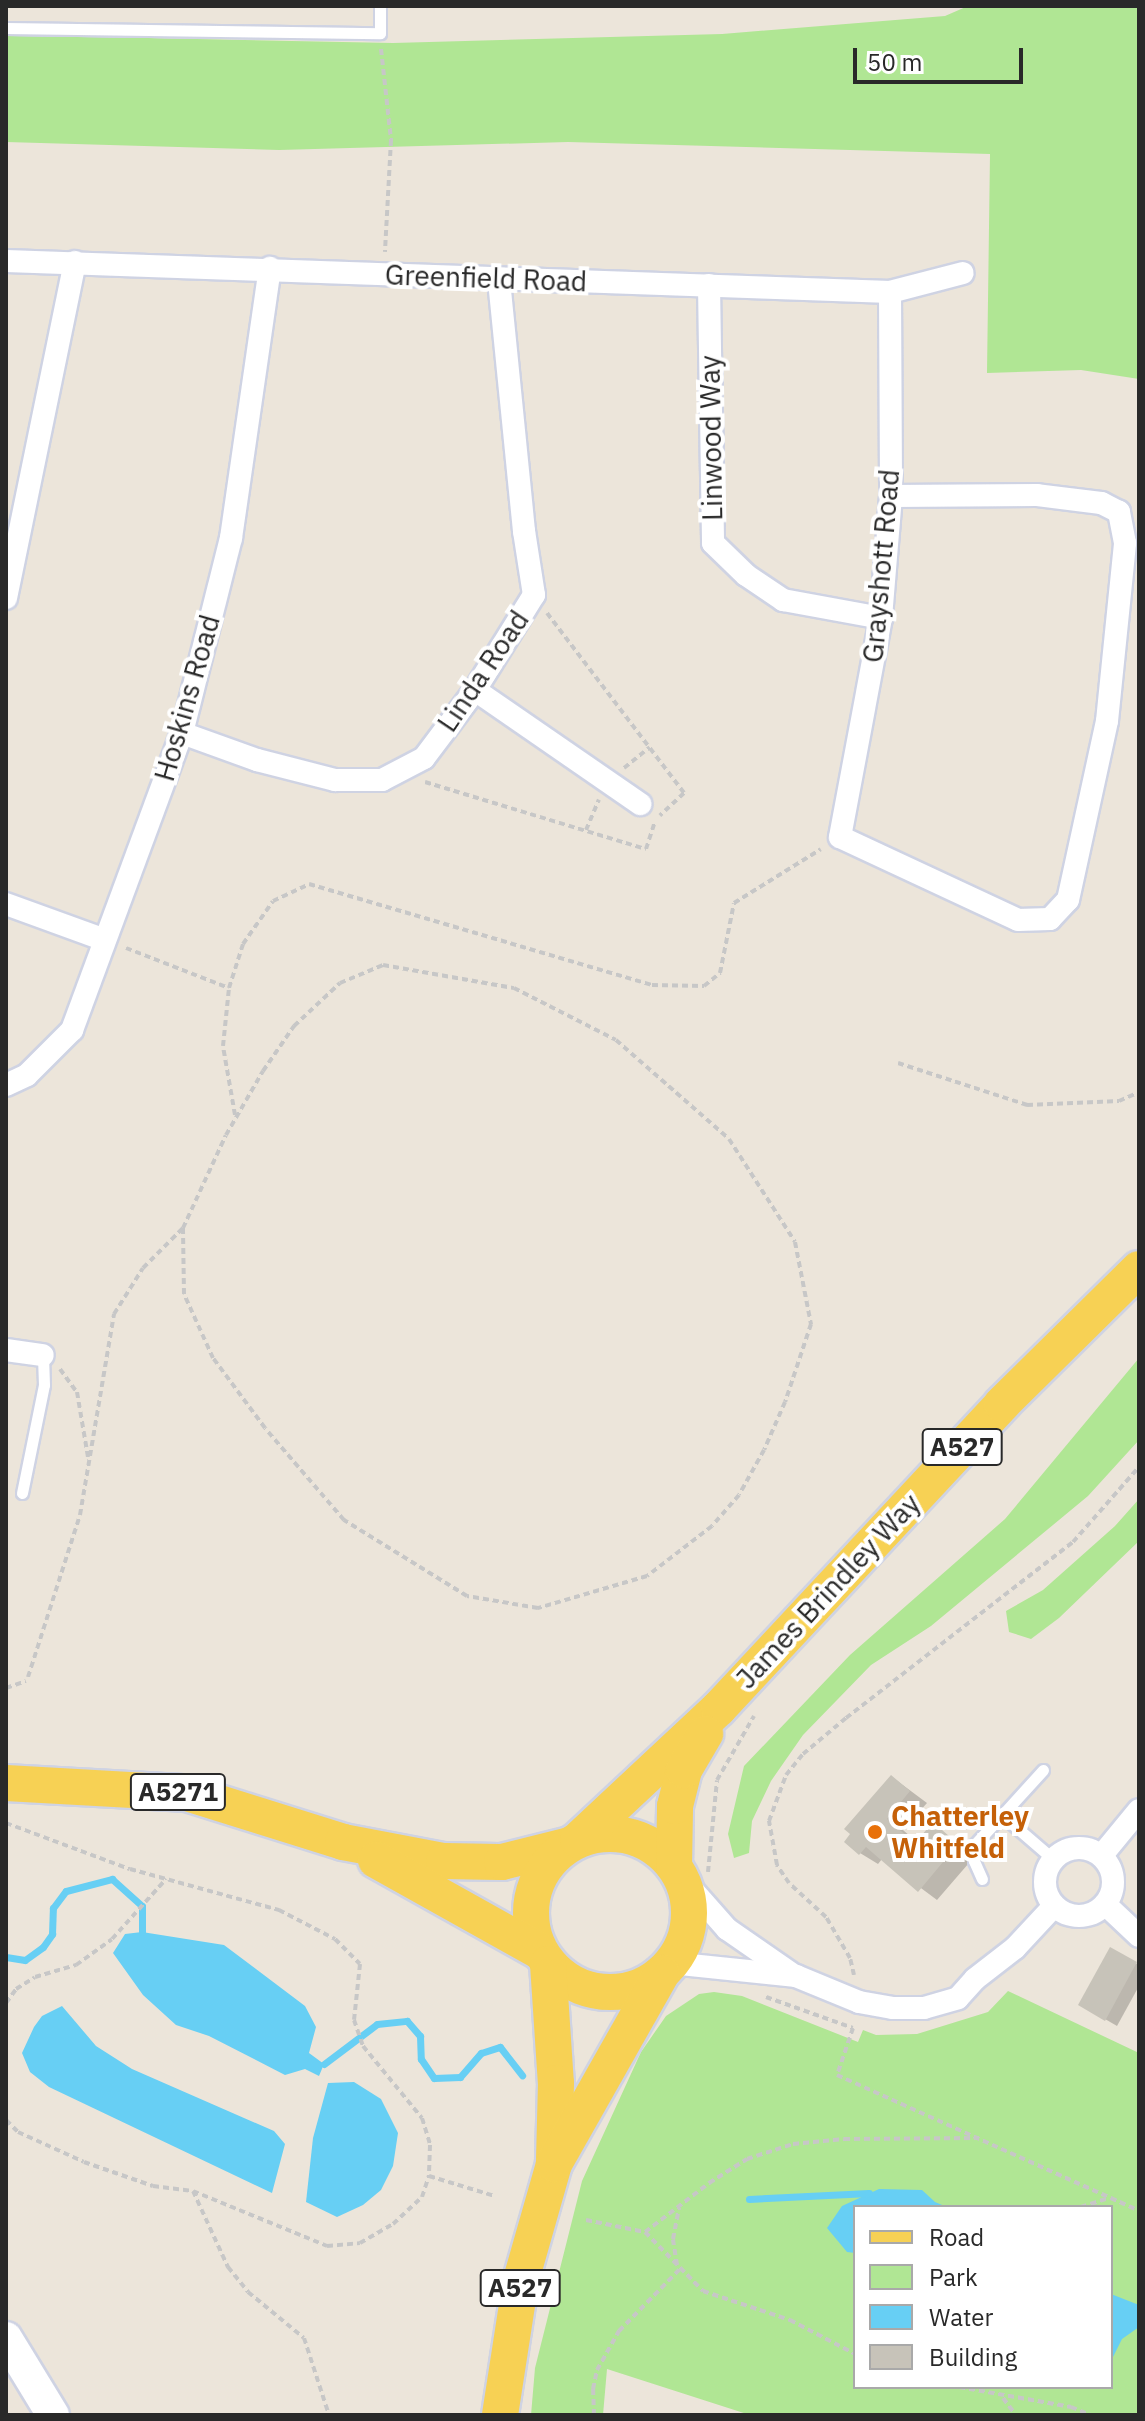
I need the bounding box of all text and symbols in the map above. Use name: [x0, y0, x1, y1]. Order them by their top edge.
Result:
scale bar: [857, 32, 1027, 82]
text: 50 m: [867, 46, 922, 78]
street label: Greenfield Road: [384, 258, 588, 298]
street label: Linwood Way: [693, 355, 729, 521]
street label: Grayshott Road: [856, 468, 906, 664]
street label: Linda Road: [430, 604, 536, 738]
street label: Hoskins Road: [147, 611, 227, 785]
road number: A527: [920, 1425, 1004, 1469]
street label: James Brindley Way: [729, 1487, 927, 1695]
road number: A5271: [128, 1770, 228, 1814]
place label: Chatterley Whitfeld: [891, 1799, 1029, 1865]
marker: Chatterley Whitfeld: [866, 1823, 884, 1841]
legend: [853, 2205, 1113, 2389]
text: Road: [929, 2221, 984, 2253]
text: Park: [929, 2261, 978, 2293]
road number: A527: [478, 2266, 562, 2310]
text: Water: [929, 2301, 993, 2333]
text: Building: [929, 2341, 1017, 2373]

